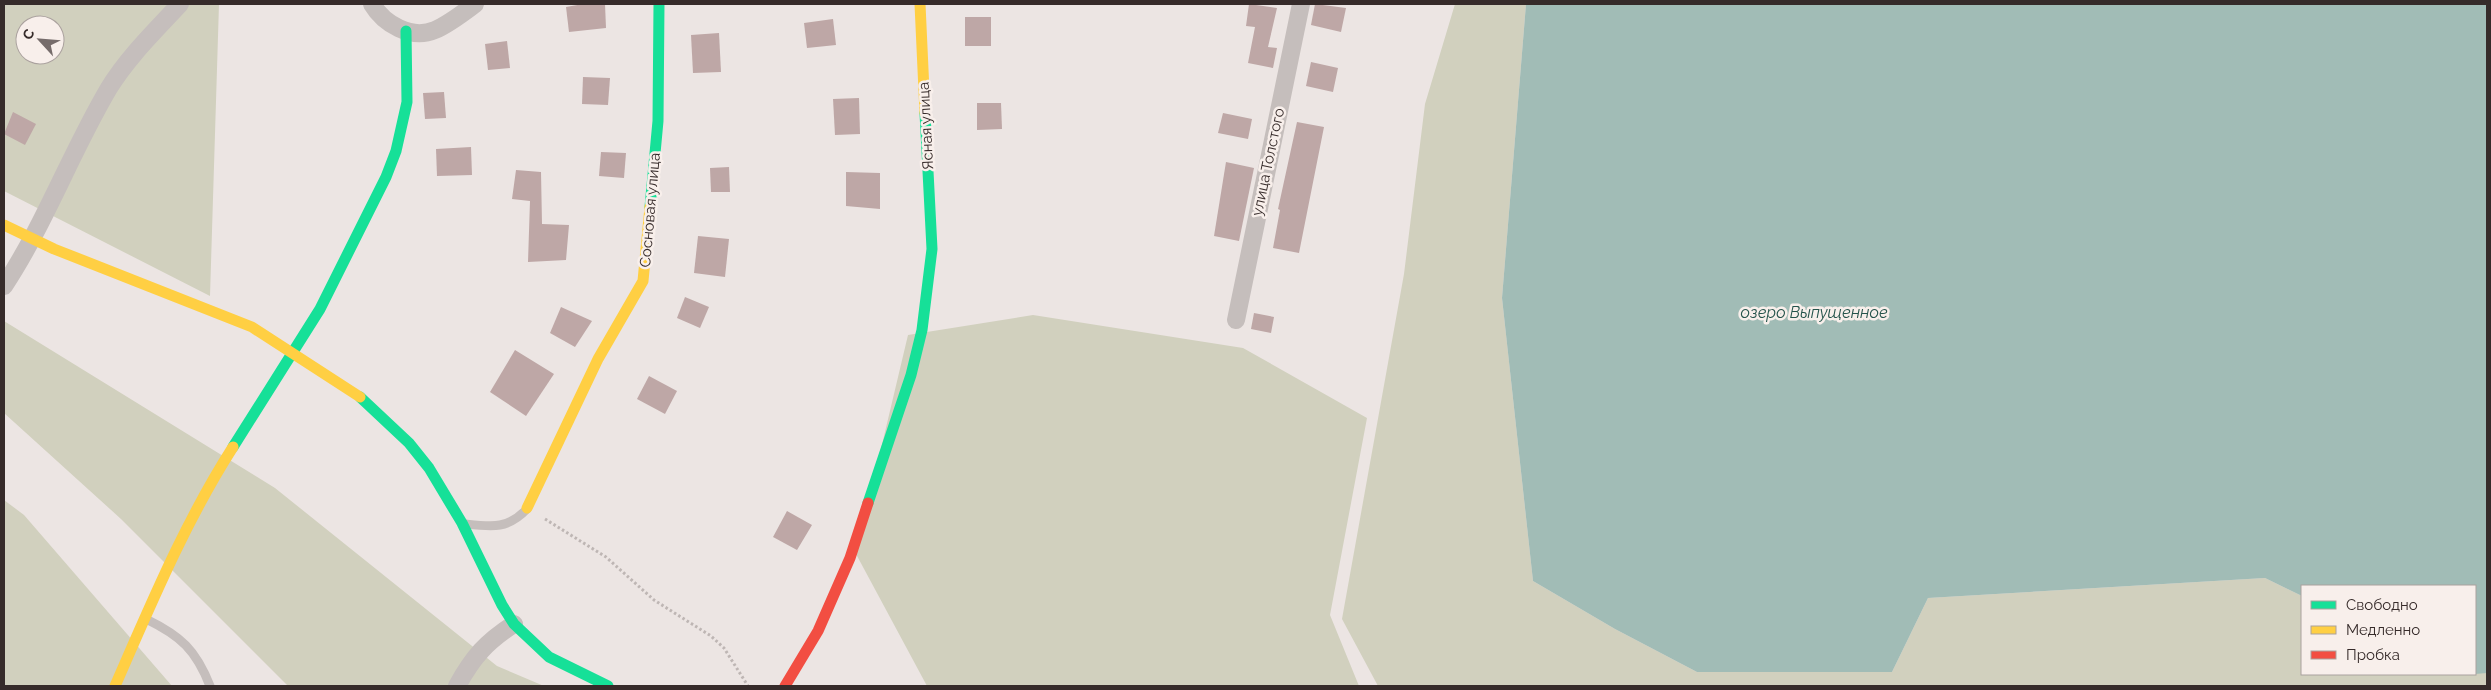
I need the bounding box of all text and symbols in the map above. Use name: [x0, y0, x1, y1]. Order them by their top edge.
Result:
north arrow: [15, 15, 65, 65]
text: С: [19, 26, 38, 42]
street label: Ясная улица: [915, 81, 937, 171]
street label: улица Толстого: [1248, 106, 1288, 218]
street label: Сосновая улица: [636, 152, 664, 268]
water label: озеро Выпущенное: [1740, 303, 1888, 322]
legend: [2301, 585, 2476, 675]
text: Свободно: [2346, 596, 2418, 614]
text: Медленно: [2346, 621, 2420, 639]
text: Пробка: [2346, 646, 2400, 664]

